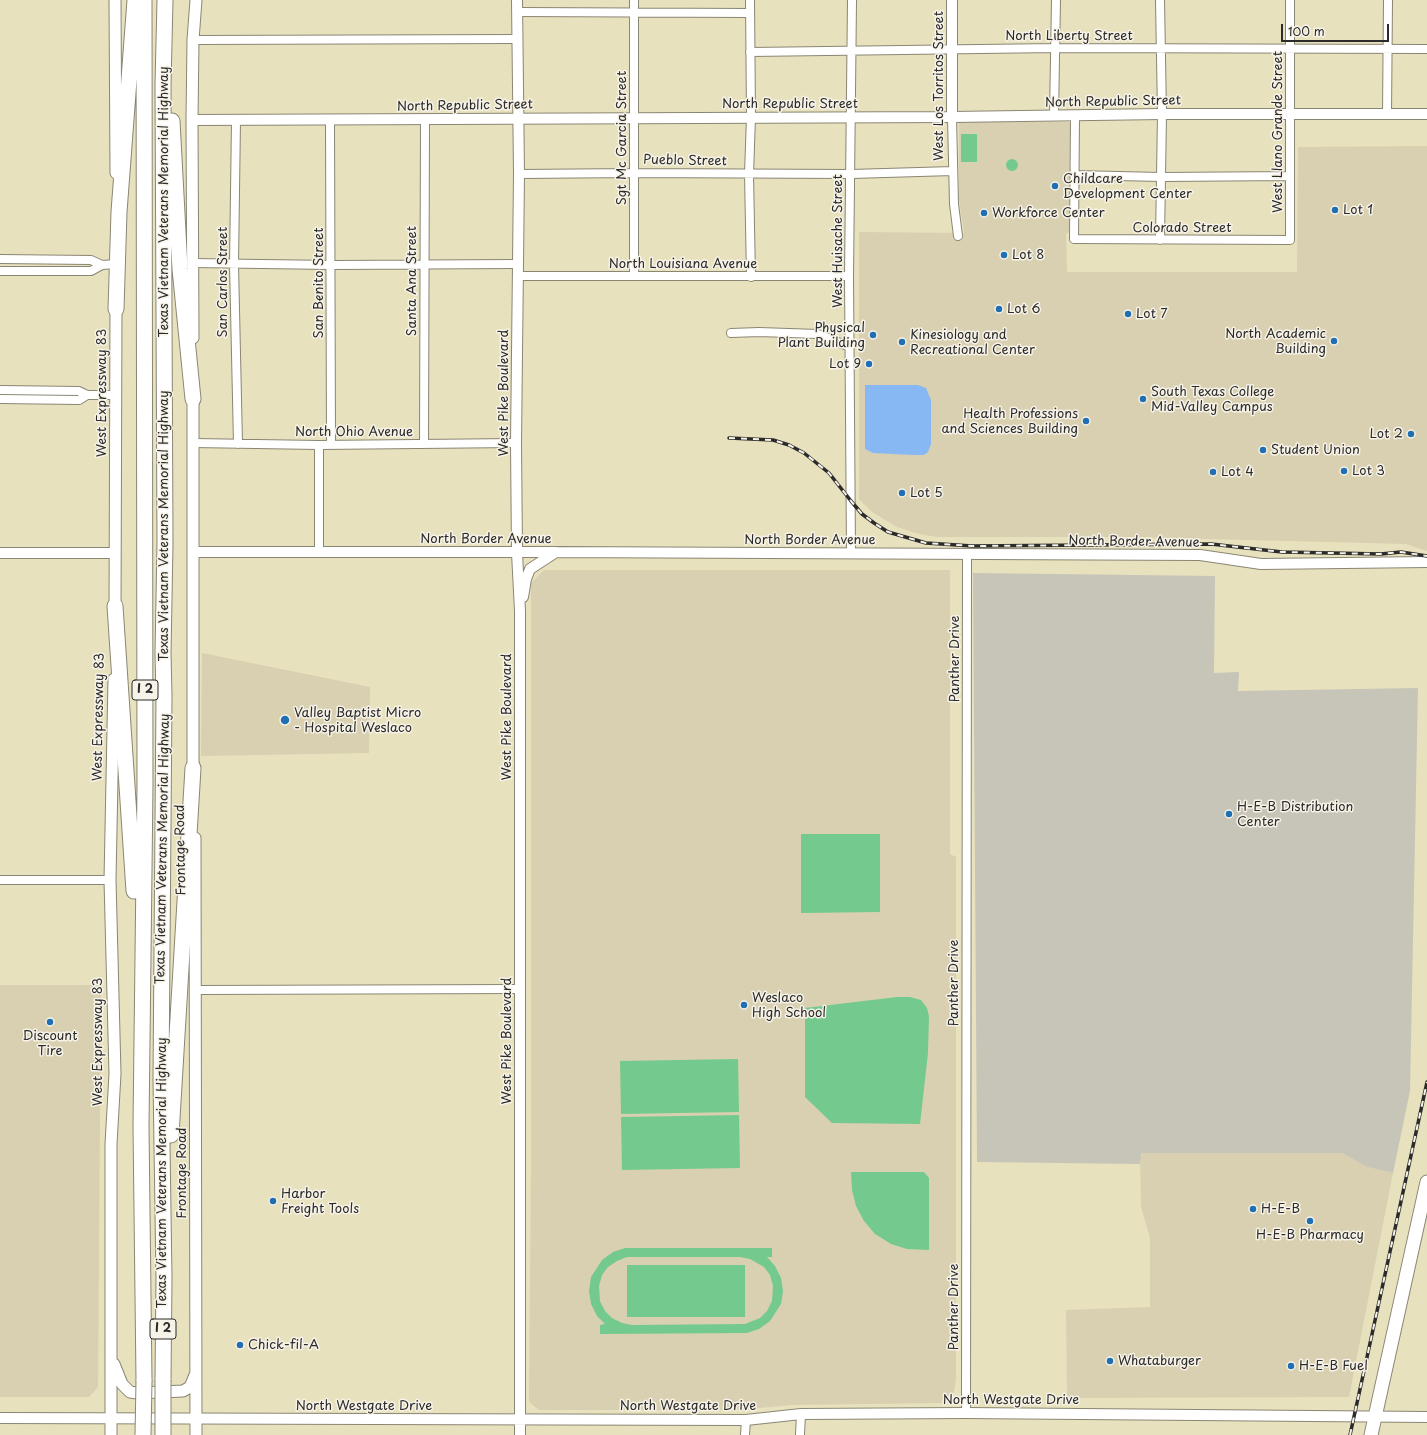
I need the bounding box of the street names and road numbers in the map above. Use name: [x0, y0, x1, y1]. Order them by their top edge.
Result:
street label: West Los Torritos Street: [931, 11, 947, 161]
street label: North Liberty Street: [1005, 28, 1133, 44]
street label: West Llano Grande Street: [1270, 51, 1286, 213]
street label: Texas Vietnam Veterans Memorial Highway: [156, 67, 172, 337]
street label: Sgt Mc Garcia Street: [614, 71, 630, 205]
street label: North Republic Street: [1045, 93, 1181, 111]
street label: North Republic Street: [722, 96, 858, 112]
street label: North Republic Street: [397, 97, 533, 115]
street label: Pueblo Street: [643, 152, 727, 170]
street label: West Huisache Street: [830, 174, 846, 308]
street label: Colorado Street: [1132, 220, 1232, 236]
street label: Santa Ana Street: [404, 226, 420, 336]
street label: San Carlos Street: [215, 227, 231, 337]
street label: San Benito Street: [311, 228, 327, 338]
street label: North Louisiana Avenue: [609, 256, 757, 272]
street label: West Expressway 83: [94, 329, 110, 457]
street label: West Pike Boulevard: [496, 330, 512, 456]
street label: Texas Vietnam Veterans Memorial Highway: [156, 391, 172, 661]
street label: North Ohio Avenue: [295, 424, 413, 440]
street label: North Border Avenue: [420, 531, 552, 547]
street label: North Border Avenue: [744, 532, 876, 548]
street label: North Border Avenue: [1068, 533, 1200, 551]
street label: Panther Drive: [947, 616, 963, 702]
street label: West Expressway 83: [90, 653, 108, 781]
street label: West Pike Boulevard: [499, 654, 515, 780]
road number: I 2: [132, 680, 158, 700]
street label: Texas Vietnam Veterans Memorial Highway: [153, 713, 173, 985]
street label: Frontage Road: [172, 804, 190, 896]
street label: Panther Drive: [946, 940, 962, 1026]
street label: West Expressway 83: [90, 978, 106, 1106]
street label: West Pike Boulevard: [499, 978, 515, 1104]
street label: Texas Vietnam Veterans Memorial Highway: [154, 1038, 170, 1308]
street label: Frontage Road: [174, 1127, 190, 1219]
street label: Panther Drive: [946, 1264, 962, 1350]
road number: I 2: [150, 1319, 176, 1339]
street label: North Westgate Drive: [943, 1392, 1079, 1408]
street label: North Westgate Drive: [296, 1398, 432, 1414]
street label: North Westgate Drive: [620, 1398, 756, 1414]

